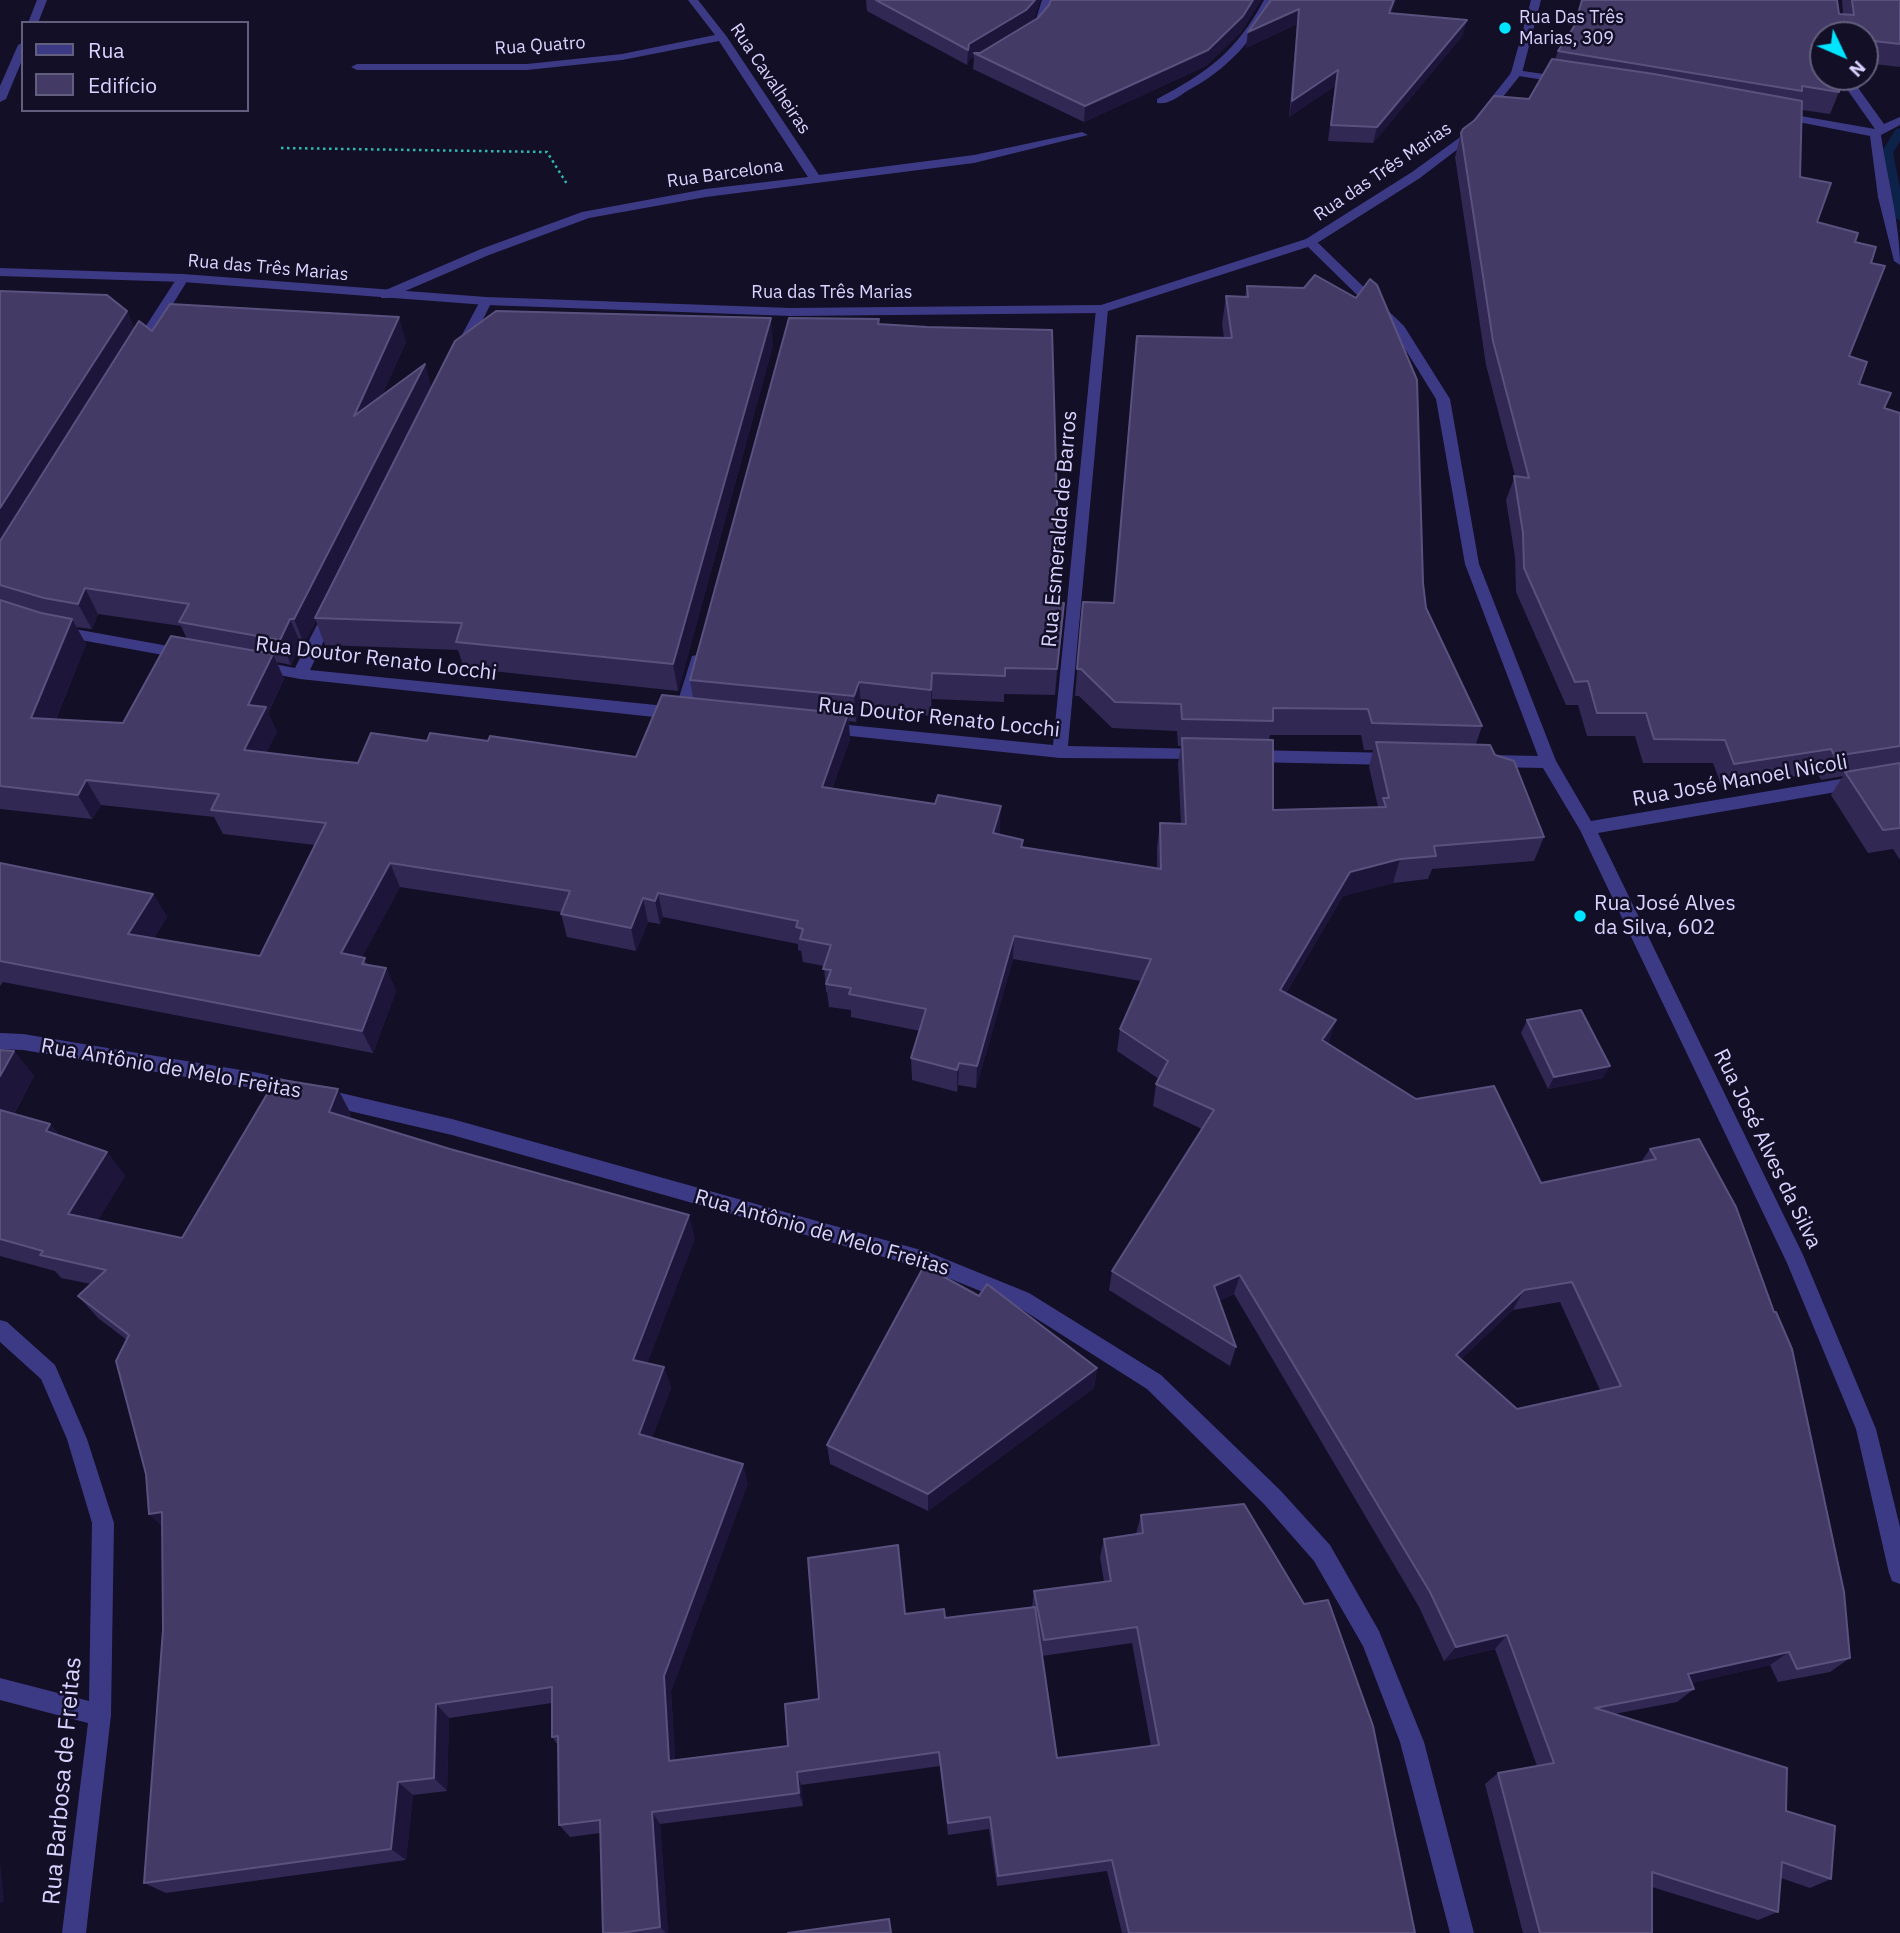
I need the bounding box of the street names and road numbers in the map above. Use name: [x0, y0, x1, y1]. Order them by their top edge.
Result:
street label: Rua Cavalheiras: [725, 20, 815, 138]
street label: Rua Quatro: [494, 32, 586, 60]
street label: Rua das Três Marias: [1310, 118, 1456, 226]
street label: Rua Barcelona: [666, 155, 784, 193]
street label: Rua das Três Marias: [187, 250, 349, 286]
street label: Rua das Três Marias: [751, 282, 913, 304]
street label: Rua Esmeralda de Barros: [1037, 410, 1083, 648]
street label: Rua Doutor Renato Locchi: [254, 632, 498, 686]
street label: Rua Doutor Renato Locchi: [817, 693, 1061, 743]
street label: Rua José Manoel Nicoli: [1630, 750, 1850, 812]
street label: Rua Antônio de Melo Freitas: [39, 1034, 303, 1104]
street label: Rua José Alves da Silva: [1708, 1045, 1826, 1253]
street label: Rua Antônio de Melo Freitas: [692, 1184, 952, 1282]
street label: Rua Barbosa de Freitas: [38, 1656, 88, 1906]

